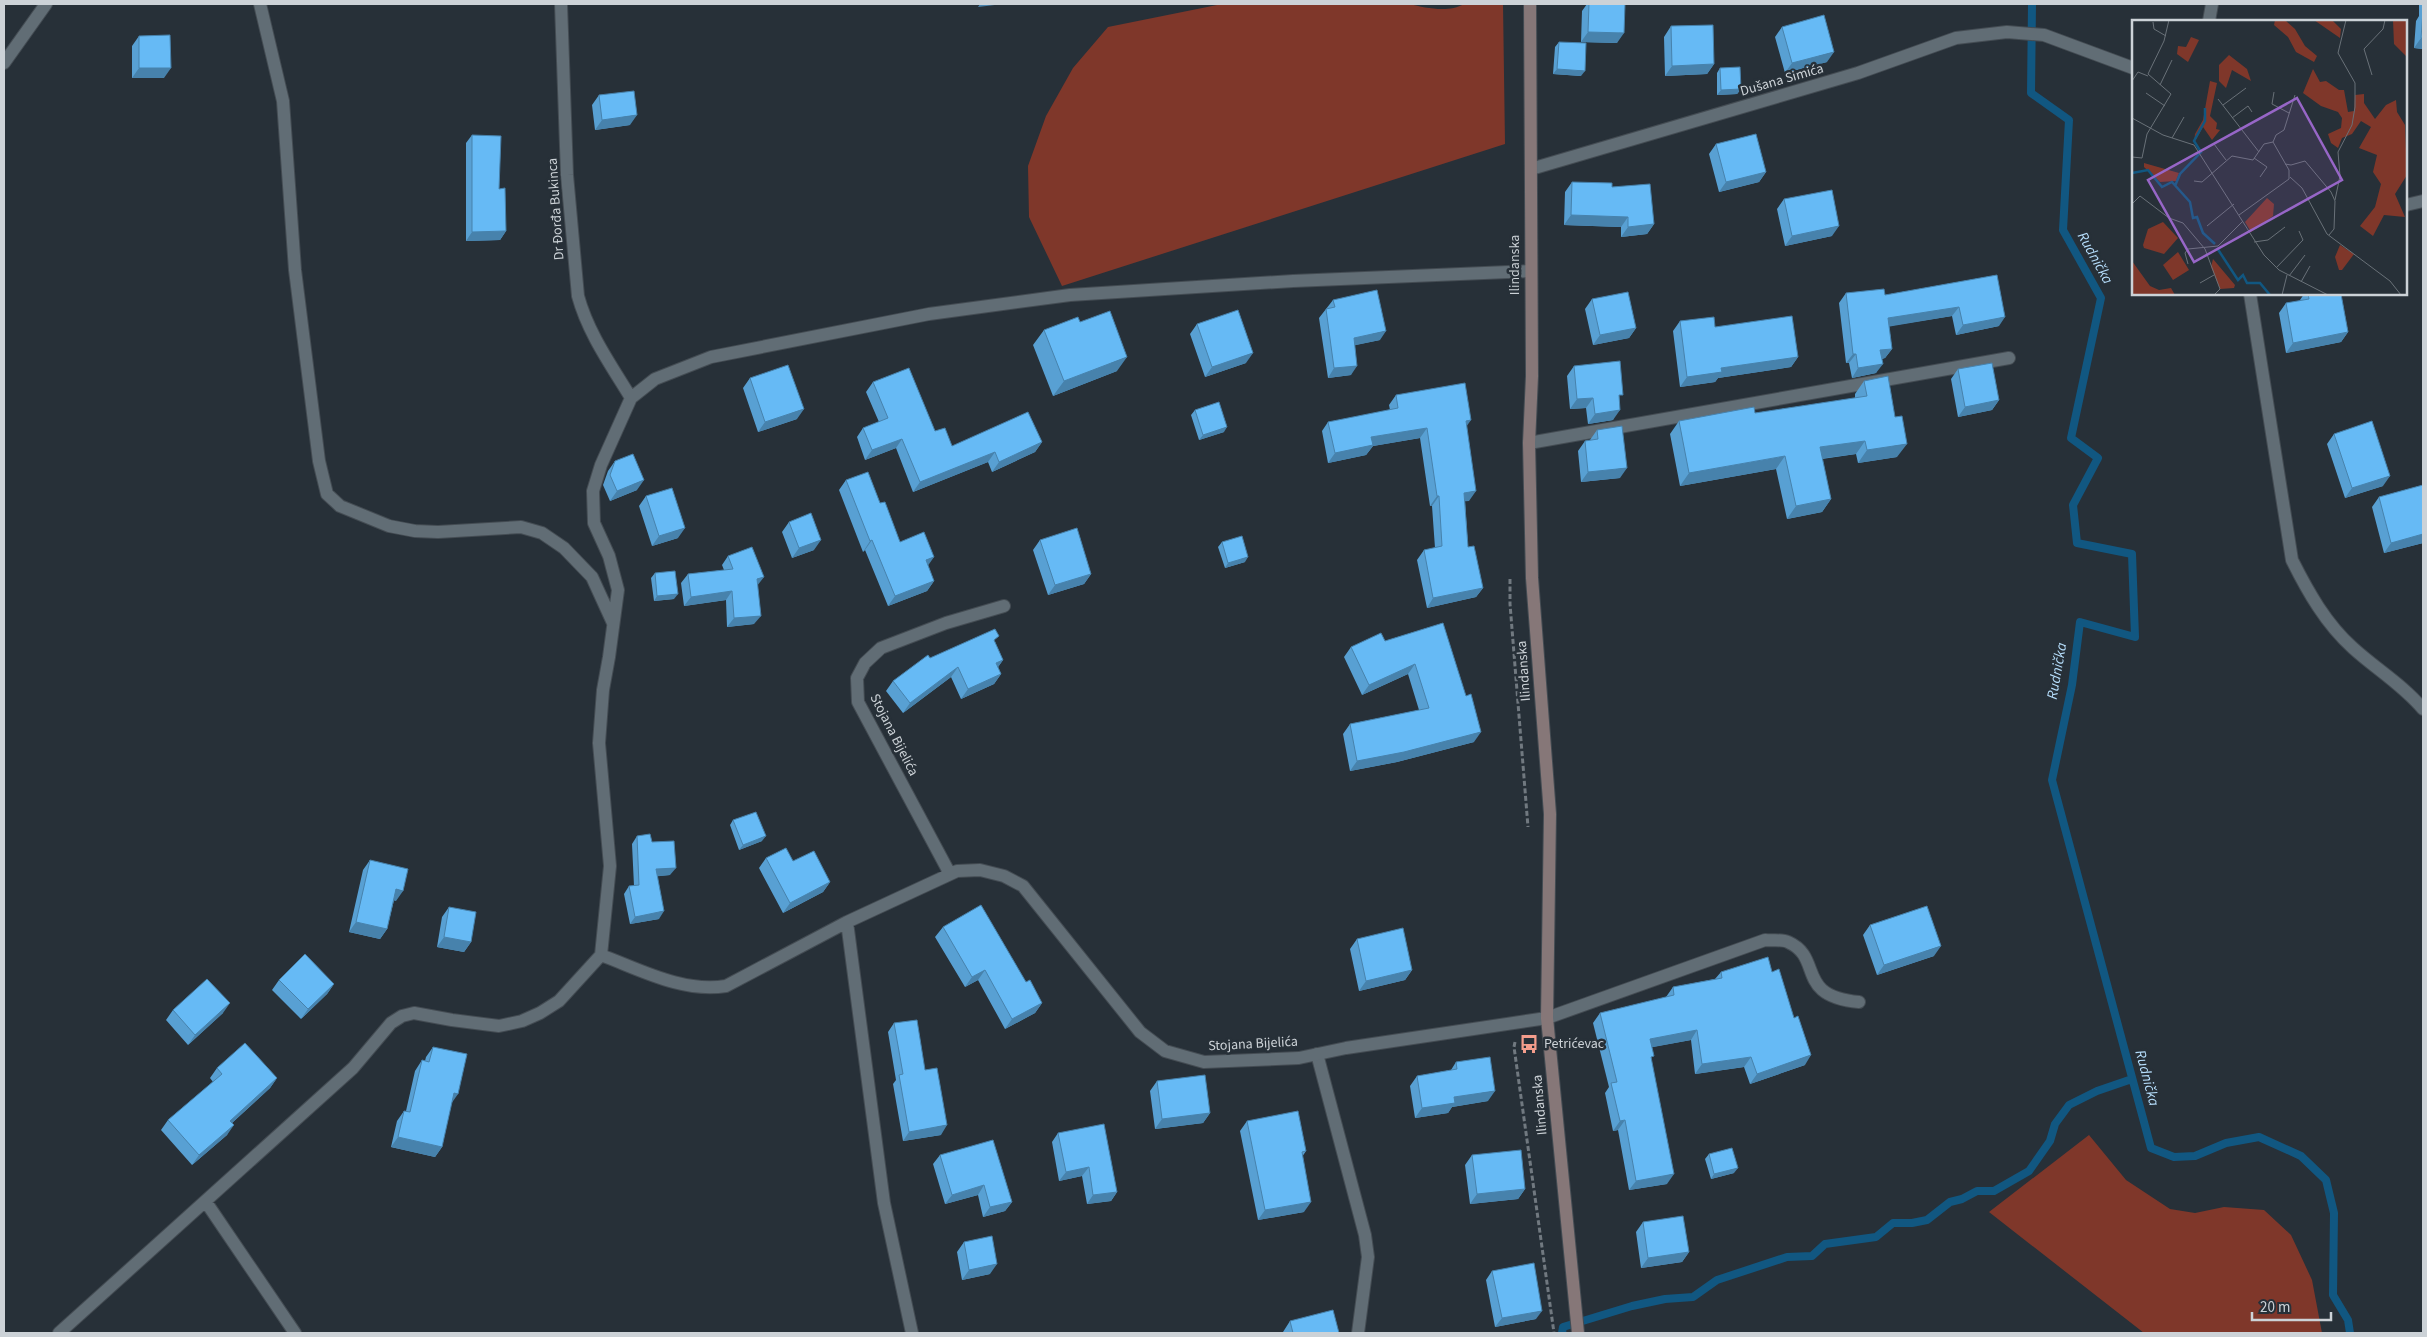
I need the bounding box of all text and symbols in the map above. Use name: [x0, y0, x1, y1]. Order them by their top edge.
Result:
inset map: [2132, 20, 2407, 295]
street label: Dušana Simića: [1738, 59, 1826, 101]
street label: Dr Đorđa Bukinca: [542, 157, 570, 261]
water label: Rudnička: [2072, 228, 2118, 288]
street label: Ilindanska: [1505, 235, 1525, 295]
street label: Ilindanska: [1512, 640, 1536, 702]
water label: Rudnička: [2042, 641, 2072, 701]
street label: Stojana Bijelića: [865, 690, 923, 780]
street label: Stojana Bijelića: [1208, 1032, 1298, 1056]
bus stop icon: Petrićevac: [1518, 1033, 1540, 1055]
place label: Petrićevac: [1544, 1034, 1605, 1054]
water label: Rudnička: [2129, 1048, 2165, 1108]
street label: Ilindanska: [1527, 1074, 1553, 1136]
scale bar: [2252, 1290, 2331, 1322]
text: 20 m: [2260, 1297, 2290, 1318]

